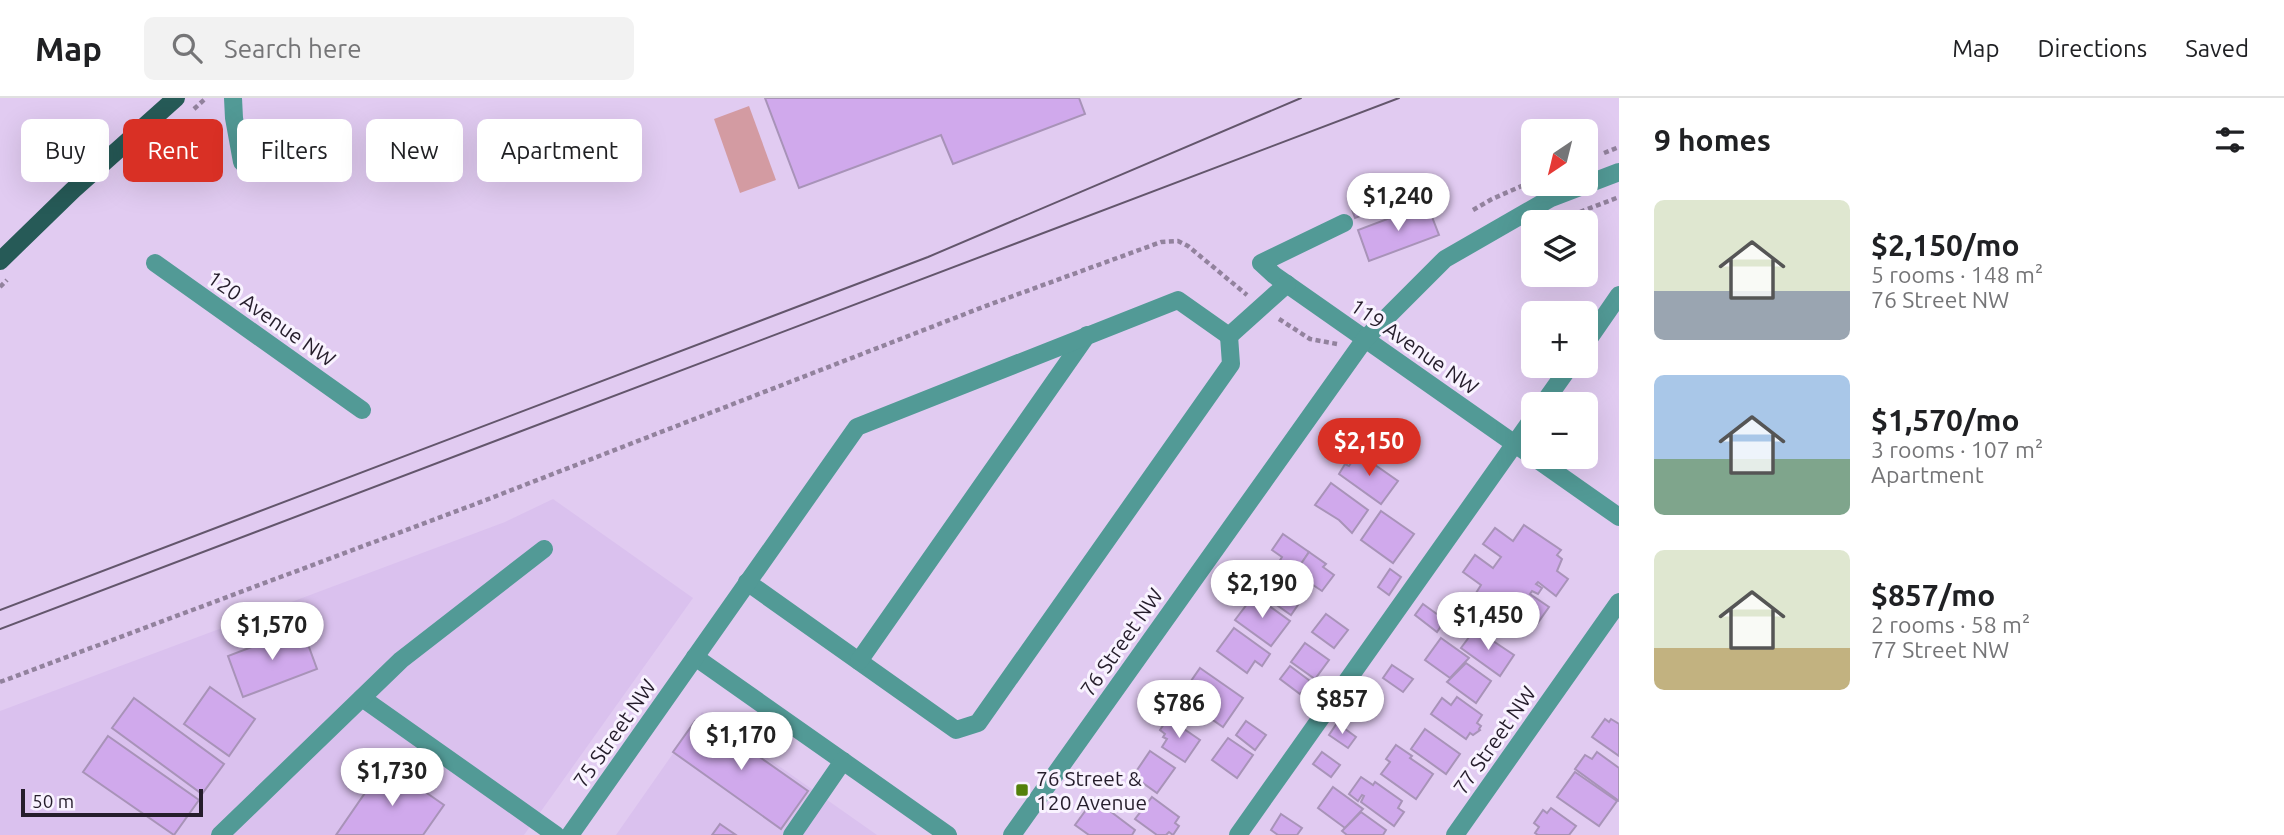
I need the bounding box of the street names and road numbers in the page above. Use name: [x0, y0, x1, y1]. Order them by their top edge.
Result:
street label: 120 Avenue NW: [204, 265, 340, 371]
street label: 119 Avenue NW: [1347, 293, 1483, 399]
street label: 76 Street NW: [1075, 583, 1167, 701]
street label: 75 Street NW: [568, 674, 660, 792]
street label: 77 Street NW: [1448, 681, 1540, 799]

